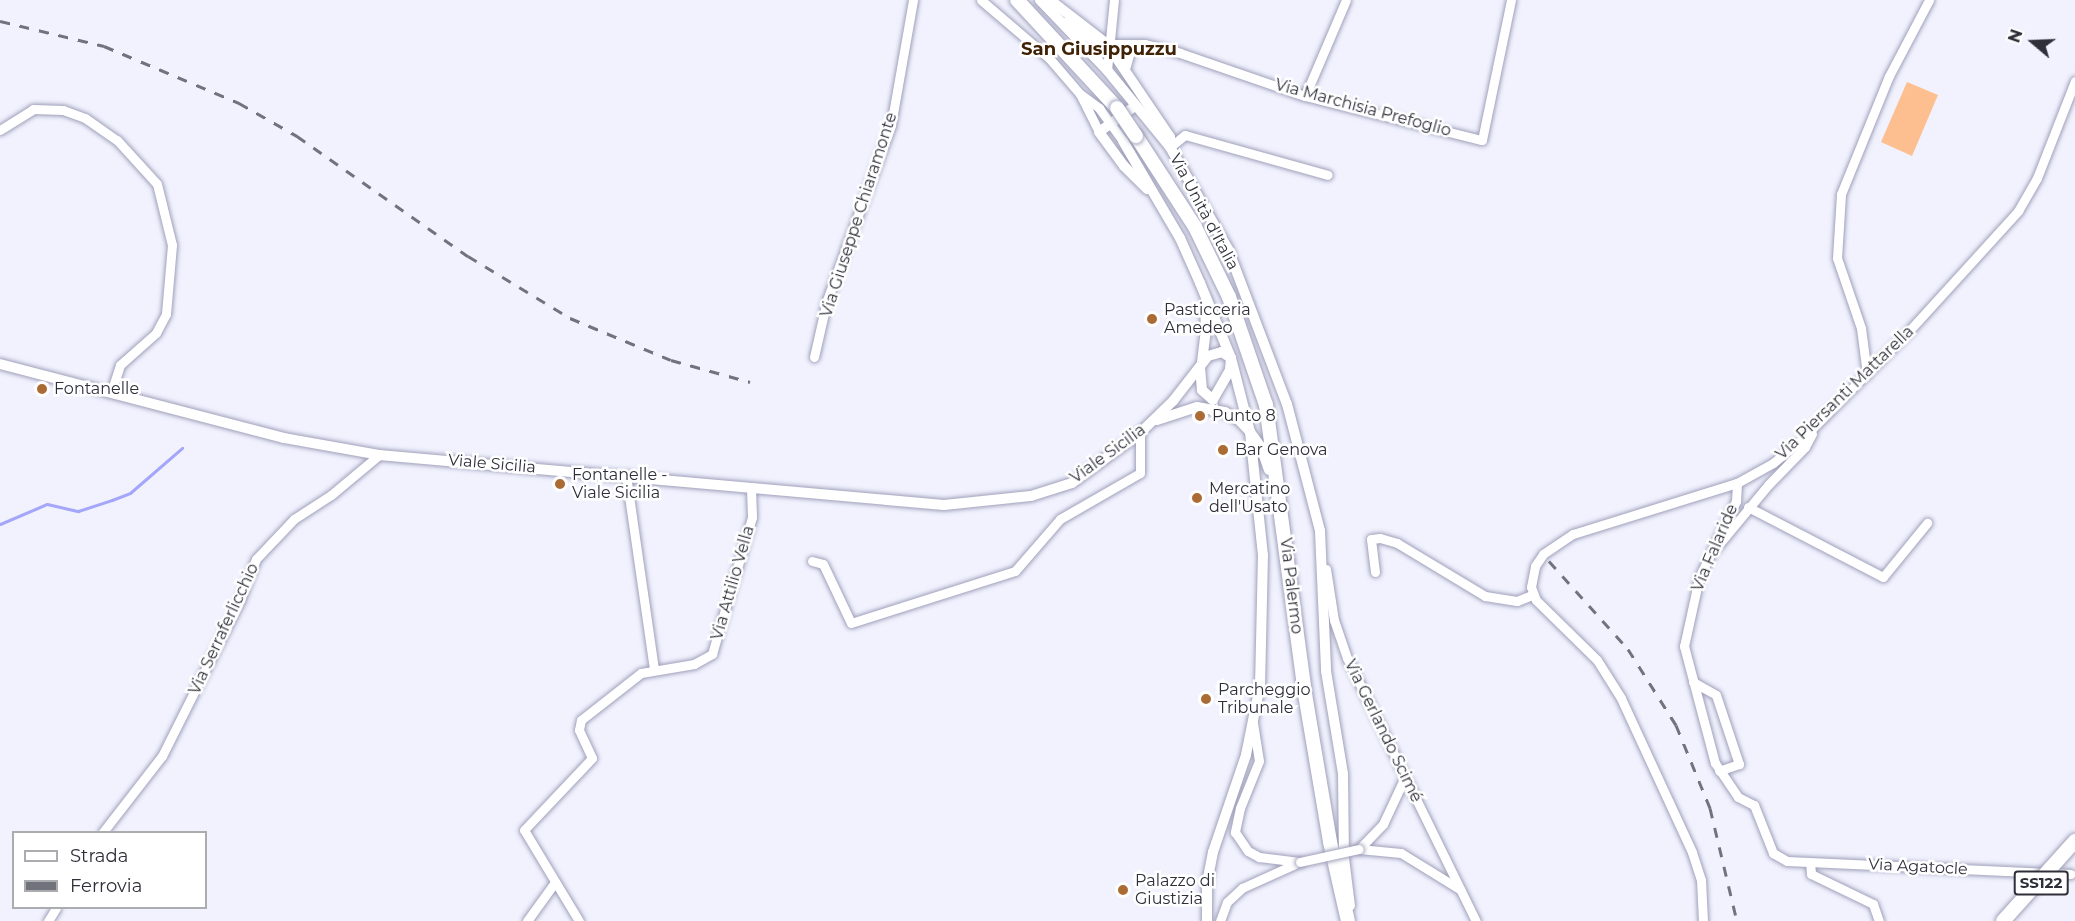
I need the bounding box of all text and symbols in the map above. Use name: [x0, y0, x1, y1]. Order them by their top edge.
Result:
north arrow: [2003, 12, 2063, 72]
text: N: [2004, 27, 2027, 45]
district label: San Giusippuzzu: [1021, 38, 1177, 60]
street label: Via Marchisia Prefoglio: [1273, 75, 1453, 141]
street label: Via Giuseppe Chiaramonte: [817, 110, 901, 320]
street label: Via Unità d'Italia: [1165, 151, 1243, 273]
place label: Pasticceria Amedeo: [1164, 300, 1251, 338]
marker: Pasticceria Amedeo: [1145, 312, 1159, 326]
street label: Via Piersanti Mattarella: [1772, 322, 1918, 464]
place label: Fontanelle: [54, 379, 139, 399]
marker: Fontanelle: [35, 382, 49, 396]
place label: Punto 8: [1212, 406, 1276, 426]
marker: Punto 8: [1193, 409, 1207, 423]
street label: Viale Sicilia: [1067, 420, 1149, 488]
place label: Bar Genova: [1235, 440, 1328, 460]
marker: Bar Genova: [1216, 443, 1230, 457]
street label: Viale Sicilia: [447, 451, 537, 477]
place label: Fontanelle - Viale Sicilia: [572, 465, 667, 503]
marker: Fontanelle - Viale Sicilia: [553, 477, 567, 491]
place label: Mercatino dell'Usato: [1209, 479, 1290, 517]
marker: Mercatino dell'Usato: [1190, 491, 1204, 505]
street label: Via Falaride: [1688, 501, 1742, 595]
street label: Via Attilio Vella: [707, 524, 759, 642]
street label: Via Palermo: [1276, 537, 1306, 635]
street label: Via Serraferlicchio: [185, 560, 263, 698]
street label: Via Gerlando Scimé: [1340, 656, 1426, 806]
place label: Parcheggio Tribunale: [1218, 680, 1311, 718]
marker: Parcheggio Tribunale: [1199, 692, 1213, 706]
legend: [12, 831, 207, 909]
text: Strada: [70, 845, 128, 867]
street label: Via Agatocle: [1868, 855, 1968, 879]
place label: Palazzo di Giustizia: [1135, 871, 1215, 909]
road number: SS122: [2012, 871, 2070, 895]
text: Ferrovia: [70, 875, 142, 897]
marker: Palazzo di Giustizia: [1116, 883, 1130, 897]

